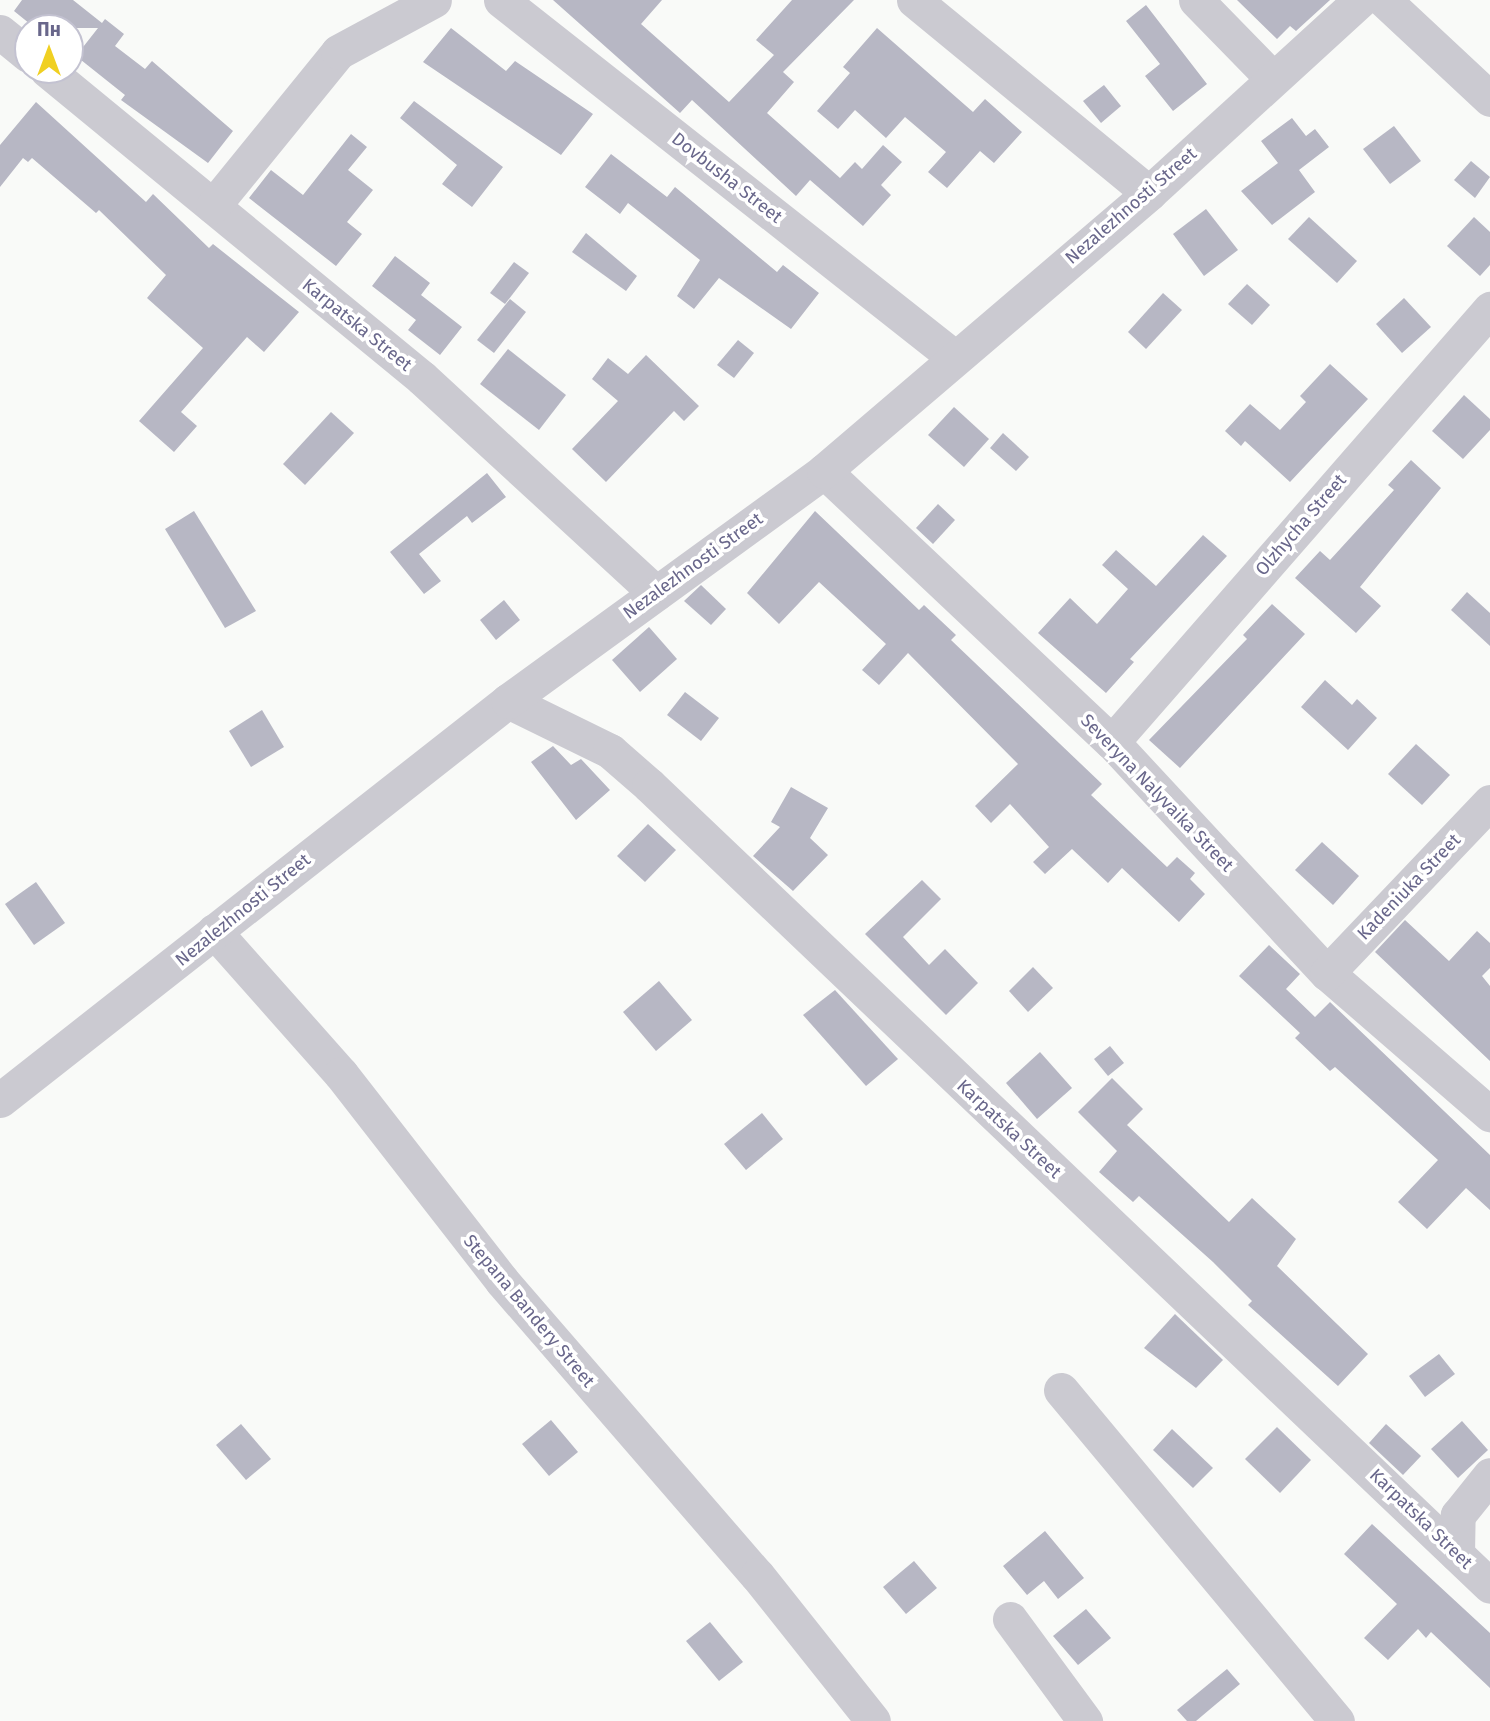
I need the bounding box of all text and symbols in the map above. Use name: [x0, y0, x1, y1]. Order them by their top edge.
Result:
north arrow: [14, 14, 84, 84]
text: Пн: [37, 18, 61, 41]
street label: Dovbusha Street: [667, 128, 787, 228]
street label: Nezalezhnosti Street: [1061, 143, 1201, 269]
street label: Karpatska Street: [298, 274, 416, 376]
street label: Olzhycha Street: [1251, 470, 1351, 580]
street label: Nezalezhnosti Street: [619, 508, 767, 624]
street label: Severyna Nalyvaika Street: [1076, 710, 1238, 876]
street label: Kadeniuka Street: [1353, 829, 1465, 945]
street label: Nezalezhnosti Street: [171, 849, 315, 971]
street label: Karpatska Street: [952, 1075, 1066, 1183]
street label: Stepana Bandery Street: [459, 1230, 599, 1392]
street label: Karpatska Street: [1365, 1464, 1477, 1574]

